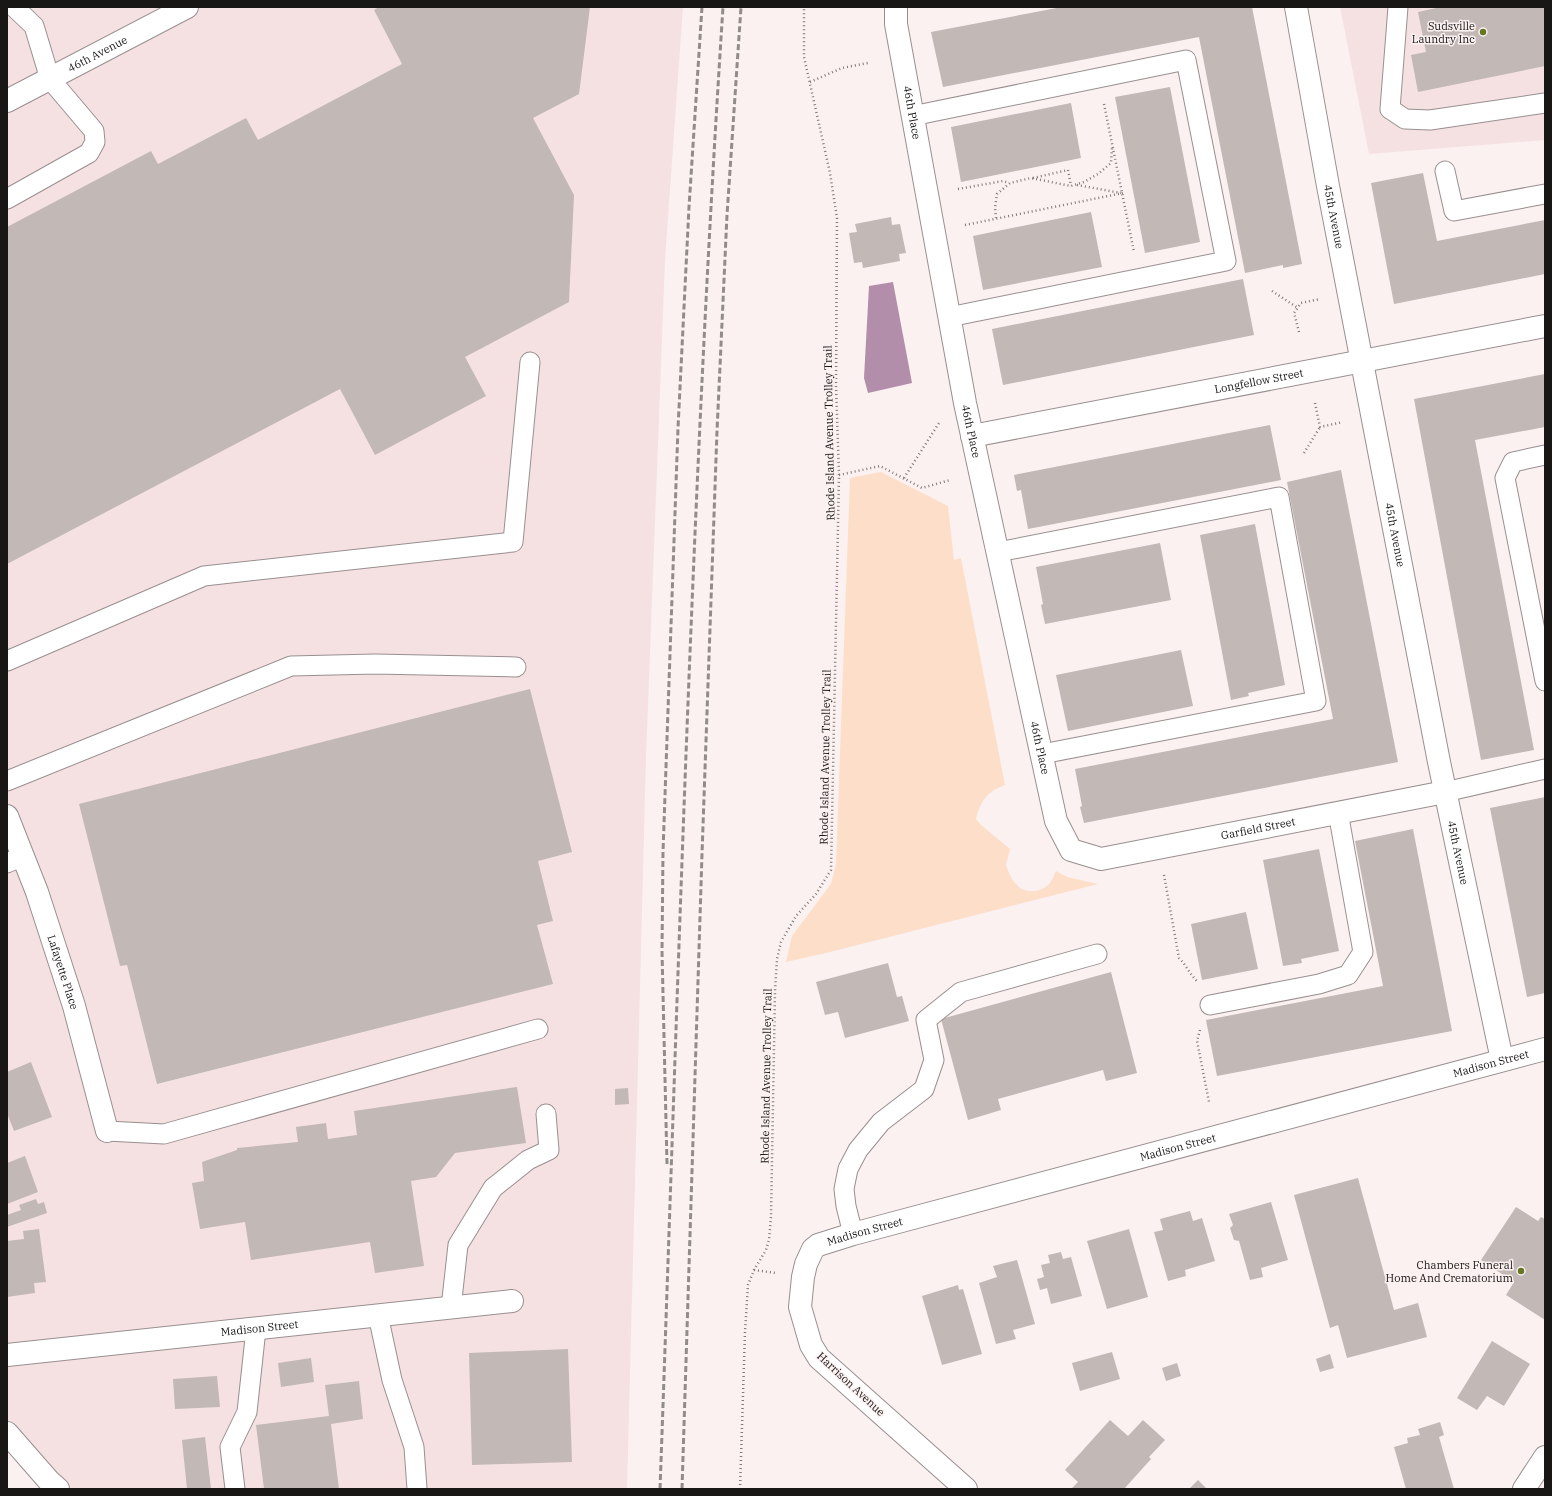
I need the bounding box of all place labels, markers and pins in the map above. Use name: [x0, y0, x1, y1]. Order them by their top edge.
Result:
place label: Sudsville Laundry Inc: [1412, 19, 1475, 46]
marker: Sudsville Laundry Inc: [1478, 27, 1488, 37]
place label: Chambers Funeral Home And Crematorium: [1386, 1258, 1514, 1285]
marker: Chambers Funeral Home And Crematorium: [1516, 1266, 1526, 1276]

